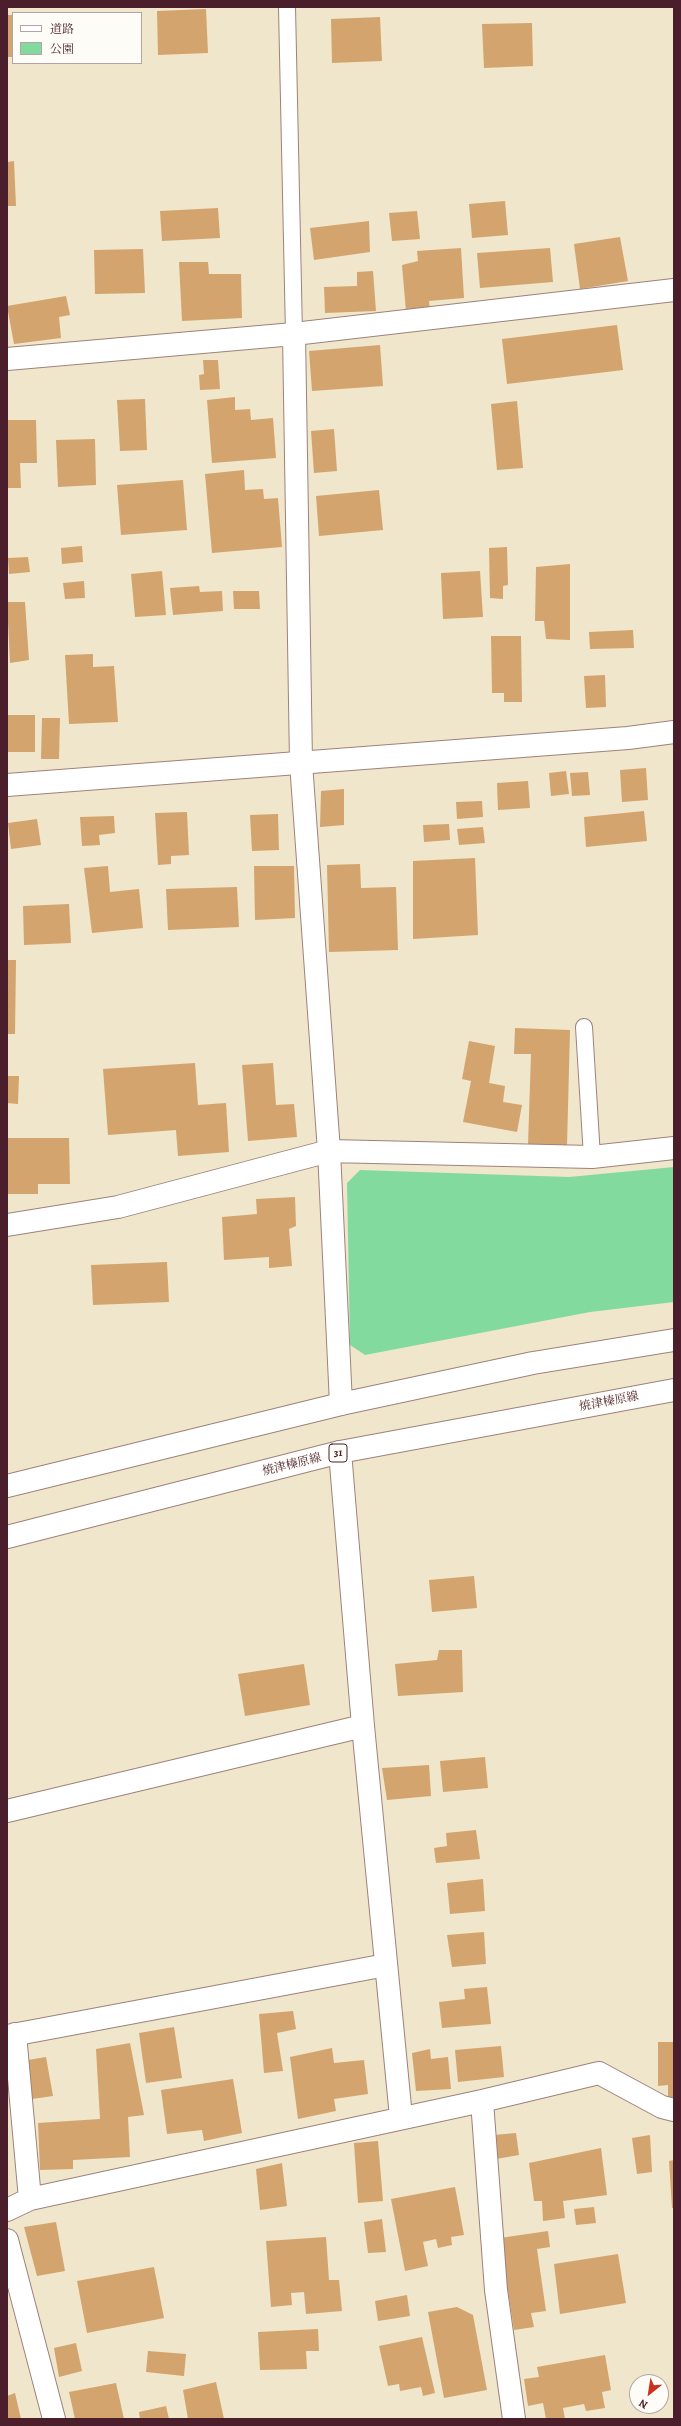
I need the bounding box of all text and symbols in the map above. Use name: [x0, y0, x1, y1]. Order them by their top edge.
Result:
legend: [12, 12, 142, 64]
text: 道路: [50, 21, 74, 37]
text: 公園: [50, 41, 74, 57]
street label: 焼津榛原線: [578, 1389, 640, 1415]
road number: 31: [329, 1444, 347, 1462]
street label: 焼津榛原線: [261, 1451, 323, 1479]
north arrow: [629, 2374, 669, 2414]
text: N: [636, 2395, 650, 2412]

